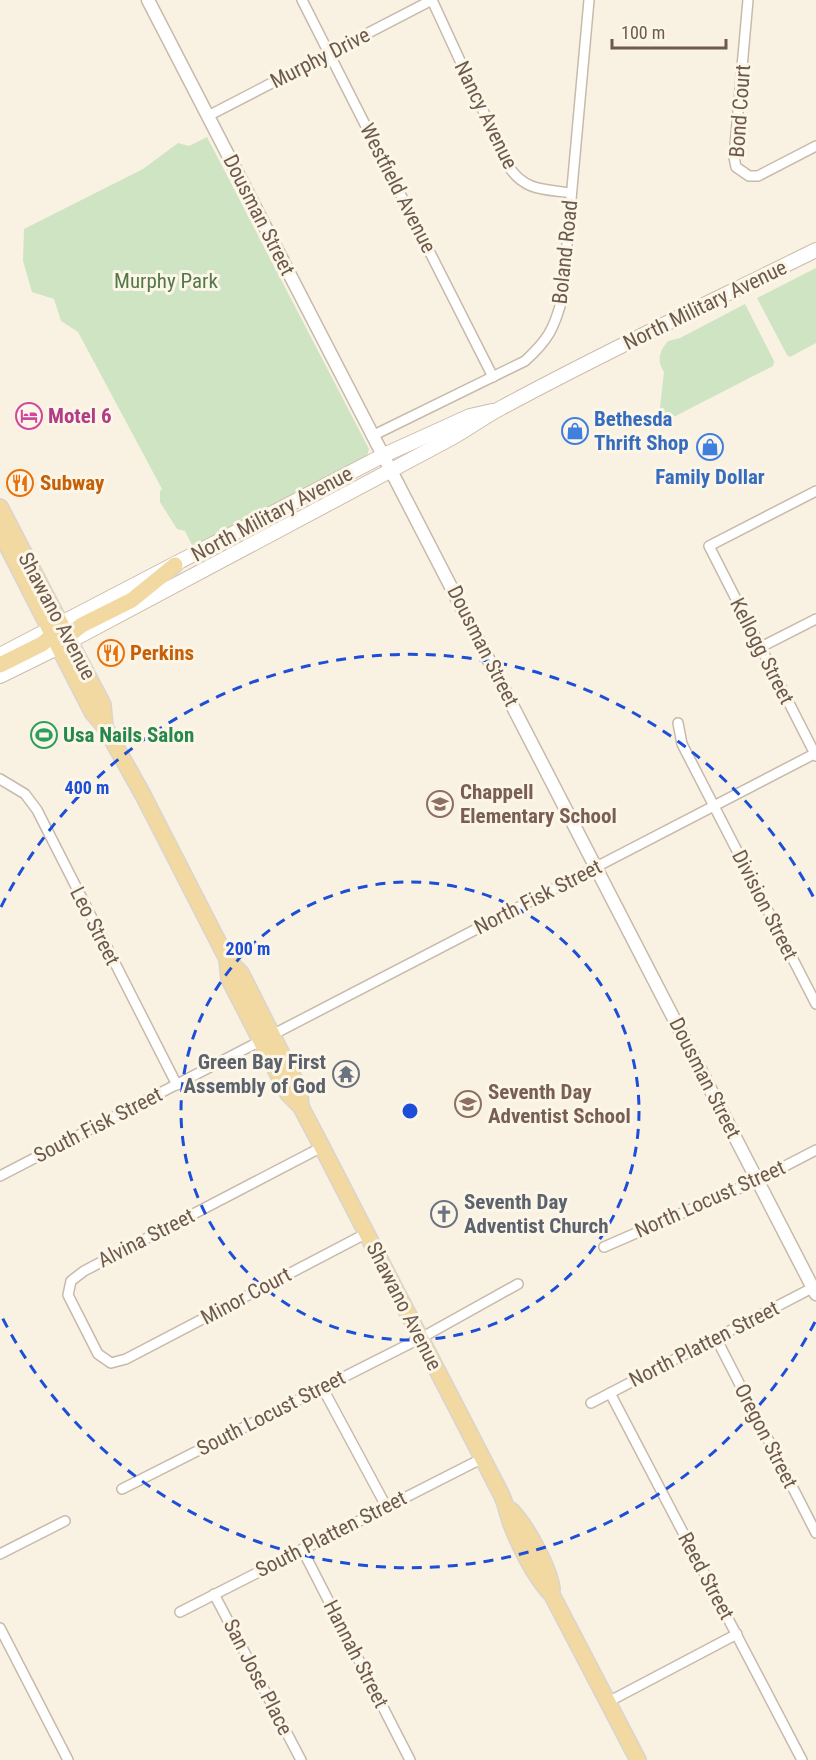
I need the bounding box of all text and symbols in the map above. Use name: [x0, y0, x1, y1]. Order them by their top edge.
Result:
scale bar: [612, 12, 726, 50]
text: 100 m: [621, 22, 665, 43]
street label: Murphy Drive: [266, 23, 374, 93]
street label: Nancy Avenue: [450, 57, 522, 173]
street label: Bond Court: [725, 64, 755, 158]
street label: Westfield Avenue: [355, 119, 441, 257]
street label: Dousman Street: [218, 151, 300, 279]
street label: Boland Road: [548, 199, 582, 305]
street label: North Military Avenue: [619, 255, 791, 355]
park label: Murphy Park: [114, 269, 218, 293]
hotel icon: Motel 6: [14, 401, 44, 431]
place label: Motel 6: [48, 404, 112, 428]
place label: Bethesda Thrift Shop: [594, 407, 689, 455]
shop icon: Bethesda Thrift Shop: [560, 416, 590, 446]
shop icon: Family Dollar: [695, 432, 725, 462]
street label: North Military Avenue: [187, 461, 357, 567]
place label: Family Dollar: [655, 465, 765, 489]
restaurant icon: Subway: [5, 468, 35, 498]
place label: Subway: [40, 471, 105, 495]
street label: Shawano Avenue: [13, 548, 101, 684]
street label: Dousman Street: [442, 582, 524, 710]
street label: Kellogg Street: [725, 594, 799, 708]
restaurant icon: Perkins: [96, 638, 126, 668]
place label: Perkins: [130, 641, 194, 665]
sports icon: Usa Nails Salon: [29, 720, 59, 750]
place label: Usa Nails Salon: [63, 723, 194, 747]
text: 400 m: [65, 777, 109, 798]
place label: Chappell Elementary School: [460, 780, 617, 828]
school or university icon: Chappell Elementary School: [425, 789, 455, 819]
street label: Division Street: [727, 846, 803, 964]
street label: North Fisk Street: [470, 855, 606, 939]
street label: Leo Street: [65, 883, 125, 969]
text: 200 m: [226, 938, 270, 959]
street label: Dousman Street: [664, 1014, 746, 1142]
place label: Green Bay First Assembly of God: [184, 1050, 326, 1098]
temple icon: Green Bay First Assembly of God: [331, 1059, 361, 1089]
place label: Seventh Day Adventist School: [488, 1080, 631, 1128]
street label: South Fisk Street: [30, 1082, 166, 1168]
school or university icon: Seventh Day Adventist School: [453, 1089, 483, 1119]
centre of rings: [400, 1101, 420, 1121]
street label: North Locust Street: [631, 1155, 789, 1243]
place label: Seventh Day Adventist Church: [464, 1190, 609, 1238]
church icon: Seventh Day Adventist Church: [429, 1199, 459, 1229]
street label: Alvina Street: [94, 1203, 198, 1273]
street label: Shawano Avenue: [361, 1238, 447, 1374]
street label: Minor Court: [197, 1262, 295, 1330]
street label: North Platten Street: [625, 1296, 783, 1392]
street label: South Locust Street: [193, 1365, 349, 1461]
street label: Oregon Street: [729, 1380, 803, 1492]
street label: South Platten Street: [252, 1486, 410, 1582]
street label: Reed Street: [673, 1528, 739, 1624]
street label: Hannah Street: [319, 1596, 393, 1712]
street label: San Jose Place: [218, 1615, 298, 1739]

